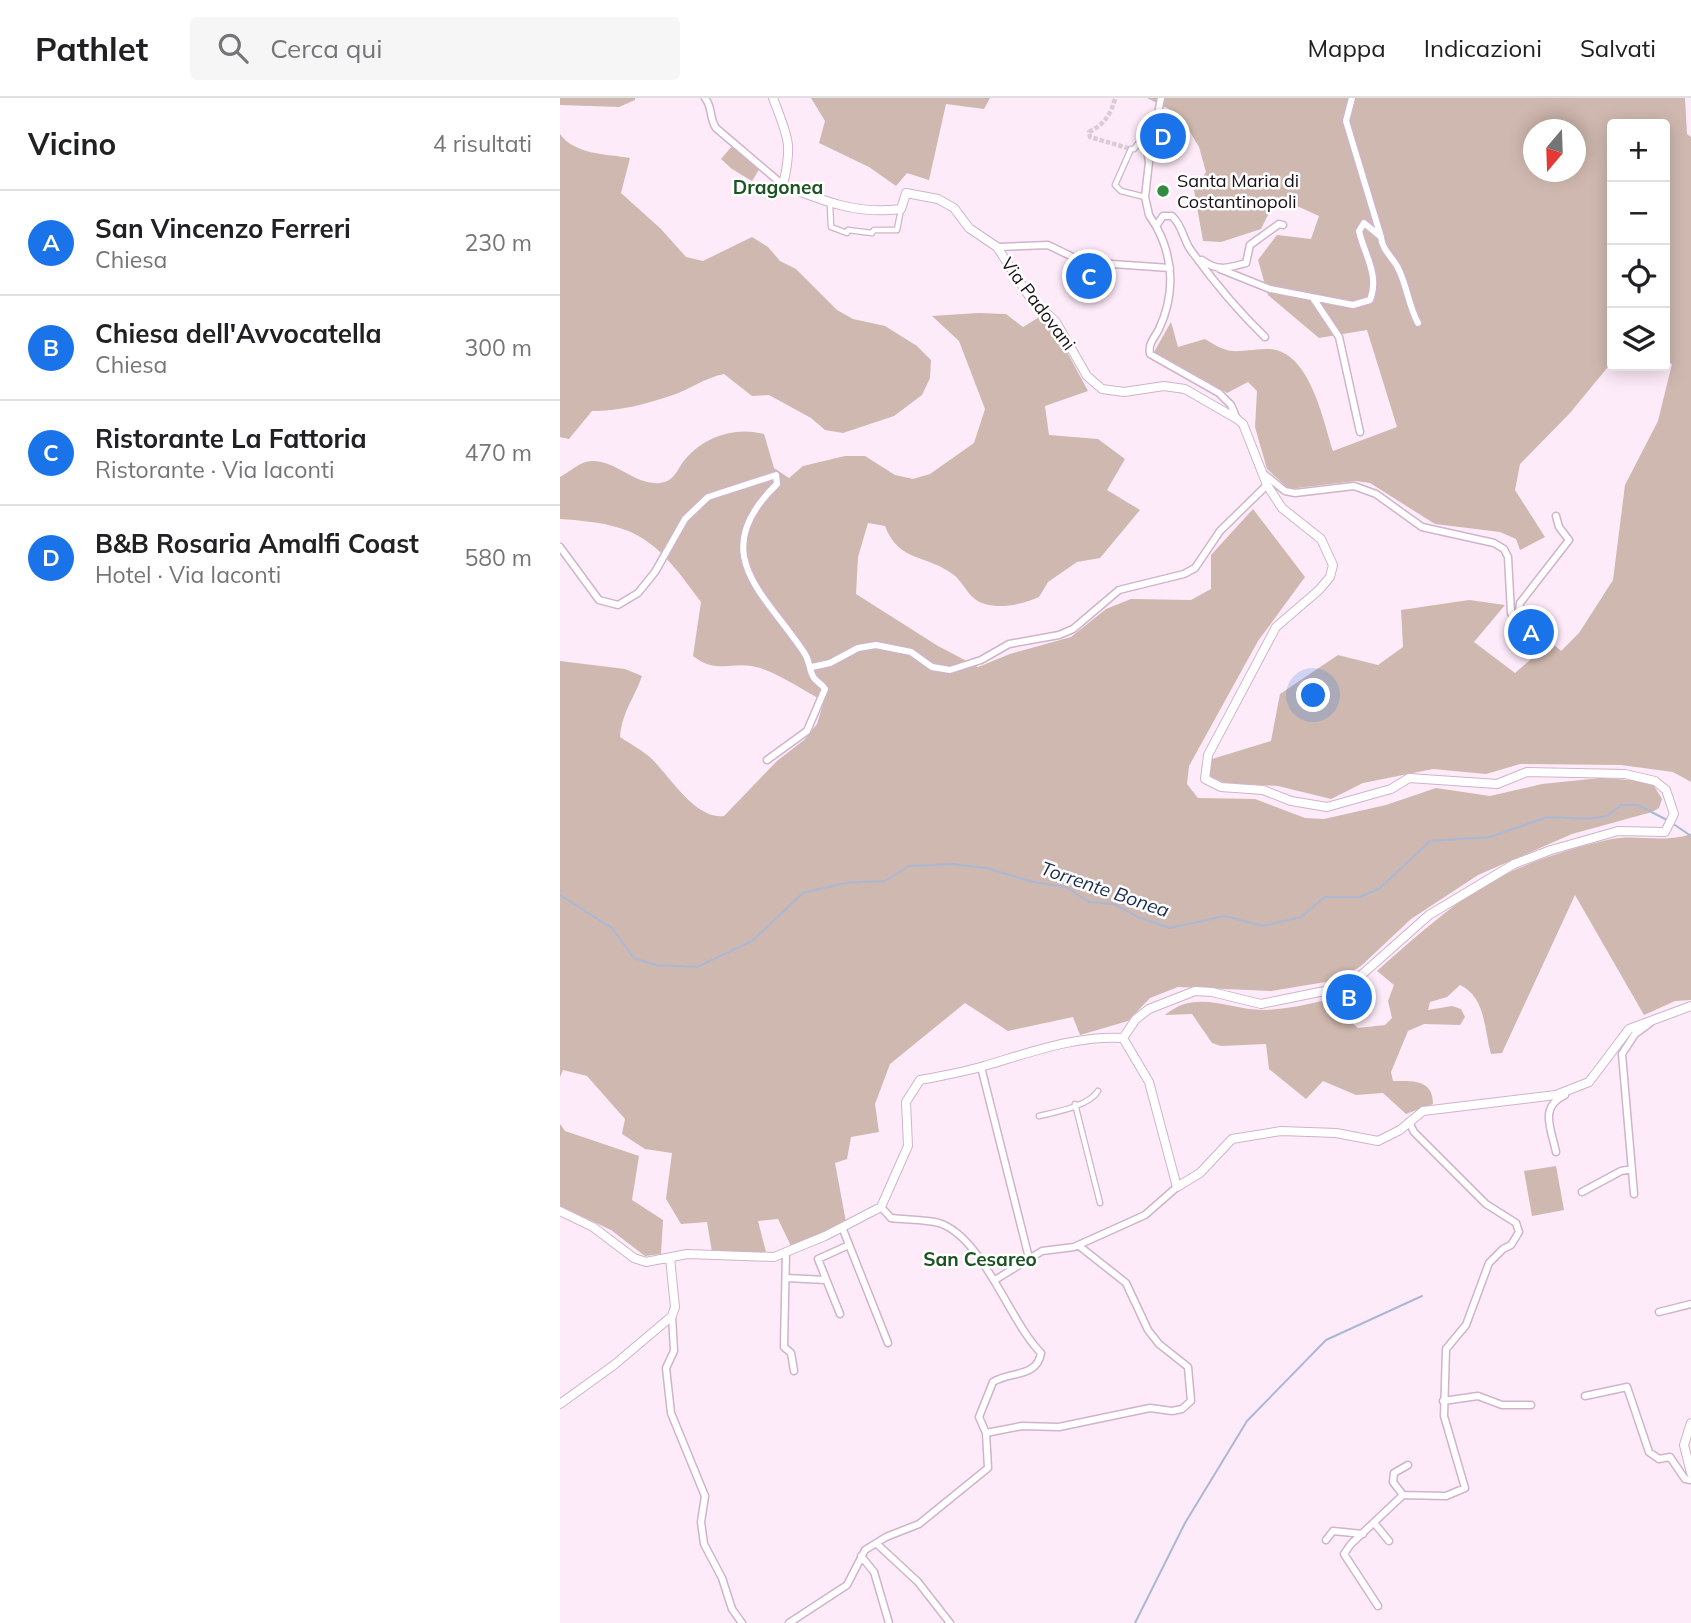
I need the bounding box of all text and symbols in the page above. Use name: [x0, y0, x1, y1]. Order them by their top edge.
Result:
search box: [190, 17, 680, 80]
text: Pathlet: [35, 28, 148, 69]
icon: search: [214, 29, 252, 67]
text: Cerca qui: [270, 32, 382, 65]
text: Mappa: [1307, 33, 1386, 63]
text: Indicazioni: [1424, 33, 1542, 63]
text: Salvati: [1580, 33, 1656, 63]
pin: D: [1140, 110, 1186, 162]
north arrow: [1523, 119, 1586, 182]
map controls: [1607, 119, 1670, 371]
button: +: [1607, 119, 1670, 182]
text: Vicino: [28, 125, 116, 163]
text: 4 risultati: [433, 129, 532, 158]
place label: Santa Maria di Costantinopoli: [1177, 169, 1299, 213]
district label: Dragonea: [733, 175, 823, 199]
button: −: [1607, 182, 1670, 245]
marker: Santa Maria di Costantinopoli: [1155, 183, 1171, 199]
text: San Vincenzo Ferreri: [95, 212, 351, 245]
text: A: [42, 228, 60, 257]
text: 230 m: [464, 228, 532, 257]
text: Chiesa: [95, 245, 167, 274]
button: locate: [1607, 245, 1670, 308]
pin: C: [1066, 250, 1112, 302]
street label: Via Padovani: [996, 253, 1081, 355]
button: layers: [1607, 308, 1670, 371]
text: Chiesa dell'Avvocatella: [95, 317, 382, 350]
text: B: [43, 333, 59, 362]
text: 300 m: [464, 333, 532, 362]
text: Chiesa: [95, 350, 167, 379]
text: Ristorante La Fattoria: [95, 422, 367, 455]
text: C: [43, 438, 59, 467]
text: 470 m: [464, 438, 532, 467]
text: Ristorante · Via Iaconti: [95, 455, 334, 484]
text: B&B Rosaria Amalfi Coast: [95, 527, 419, 560]
text: D: [42, 543, 60, 572]
text: 580 m: [464, 543, 532, 572]
text: Hotel · Via Iaconti: [95, 560, 281, 589]
pin: A: [1508, 606, 1554, 658]
your location: [1296, 678, 1330, 712]
water label: Torrente Bonea: [1037, 856, 1173, 922]
pin: B: [1326, 971, 1372, 1023]
district label: San Cesareo: [923, 1247, 1037, 1271]

